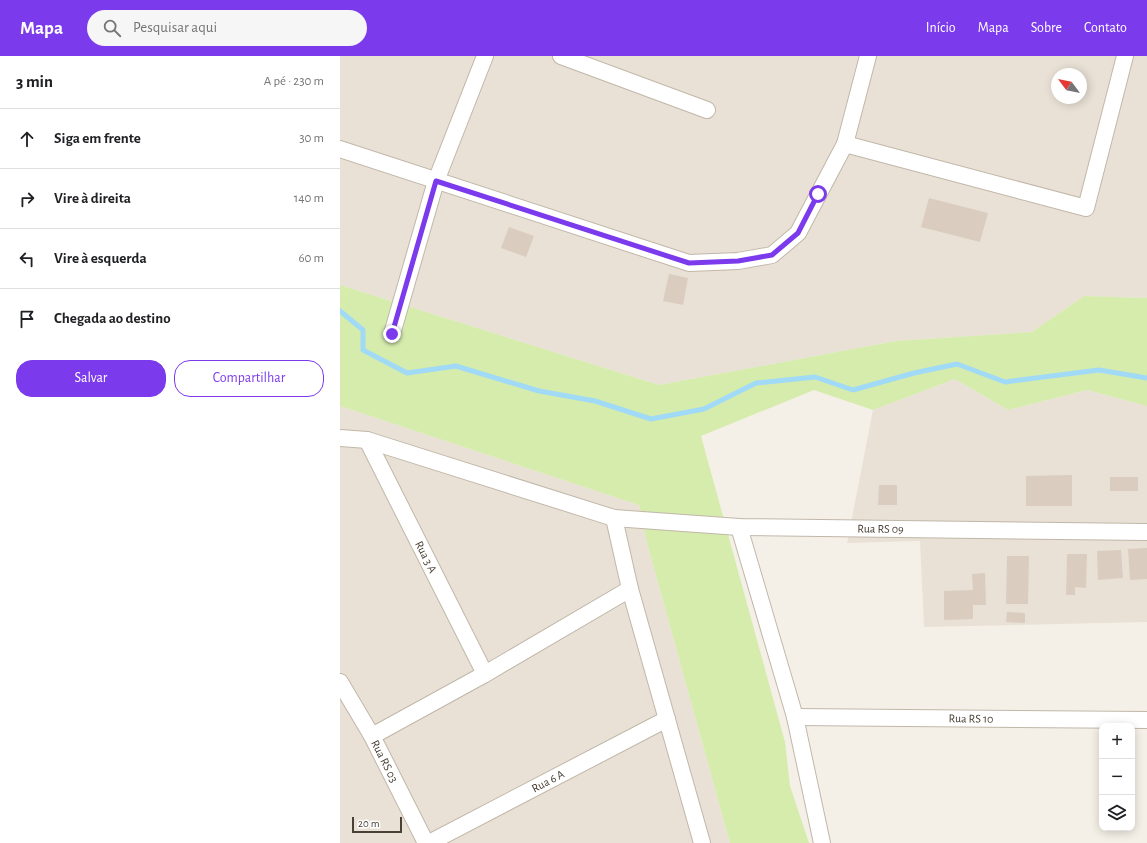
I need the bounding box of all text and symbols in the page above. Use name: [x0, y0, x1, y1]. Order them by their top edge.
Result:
search box: [87, 10, 367, 46]
icon: search: [101, 17, 123, 39]
text: Mapa: [20, 19, 63, 38]
text: Pesquisar aqui: [133, 20, 217, 35]
text: Início: [926, 21, 956, 35]
text: Mapa: [978, 21, 1009, 35]
text: Sobre: [1031, 21, 1062, 35]
text: Contato: [1084, 21, 1127, 35]
north arrow: [1051, 68, 1087, 104]
text: 3 min: [16, 73, 53, 90]
text: A pé · 230 m: [264, 75, 324, 88]
icon: ahead: [16, 128, 38, 150]
text: Siga em frente: [54, 131, 141, 146]
text: 30 m: [299, 132, 324, 145]
route start: [809, 185, 827, 203]
icon: right: [16, 188, 38, 210]
text: Vire à direita: [54, 191, 131, 206]
text: 140 m: [294, 192, 324, 205]
icon: left: [16, 248, 38, 270]
text: Vire à esquerda: [54, 251, 147, 266]
text: 60 m: [298, 252, 324, 265]
icon: arrive: [16, 308, 38, 330]
text: Chegada ao destino: [54, 311, 171, 326]
route end: [383, 325, 401, 343]
button: Salvar: [16, 360, 166, 397]
button: Compartilhar: [174, 360, 324, 397]
street label: Rua RS 09: [857, 522, 904, 535]
street label: Rua 3 A: [413, 539, 439, 575]
street label: Rua RS 10: [948, 712, 993, 725]
map controls: [1099, 723, 1135, 831]
button: +: [1099, 723, 1135, 759]
street label: Rua RS 03: [369, 738, 400, 784]
button: −: [1099, 759, 1135, 795]
street label: Rua 6 A: [530, 768, 566, 794]
button: layers: [1099, 795, 1135, 831]
scale bar: [352, 815, 402, 834]
text: 20 m: [358, 818, 379, 829]

